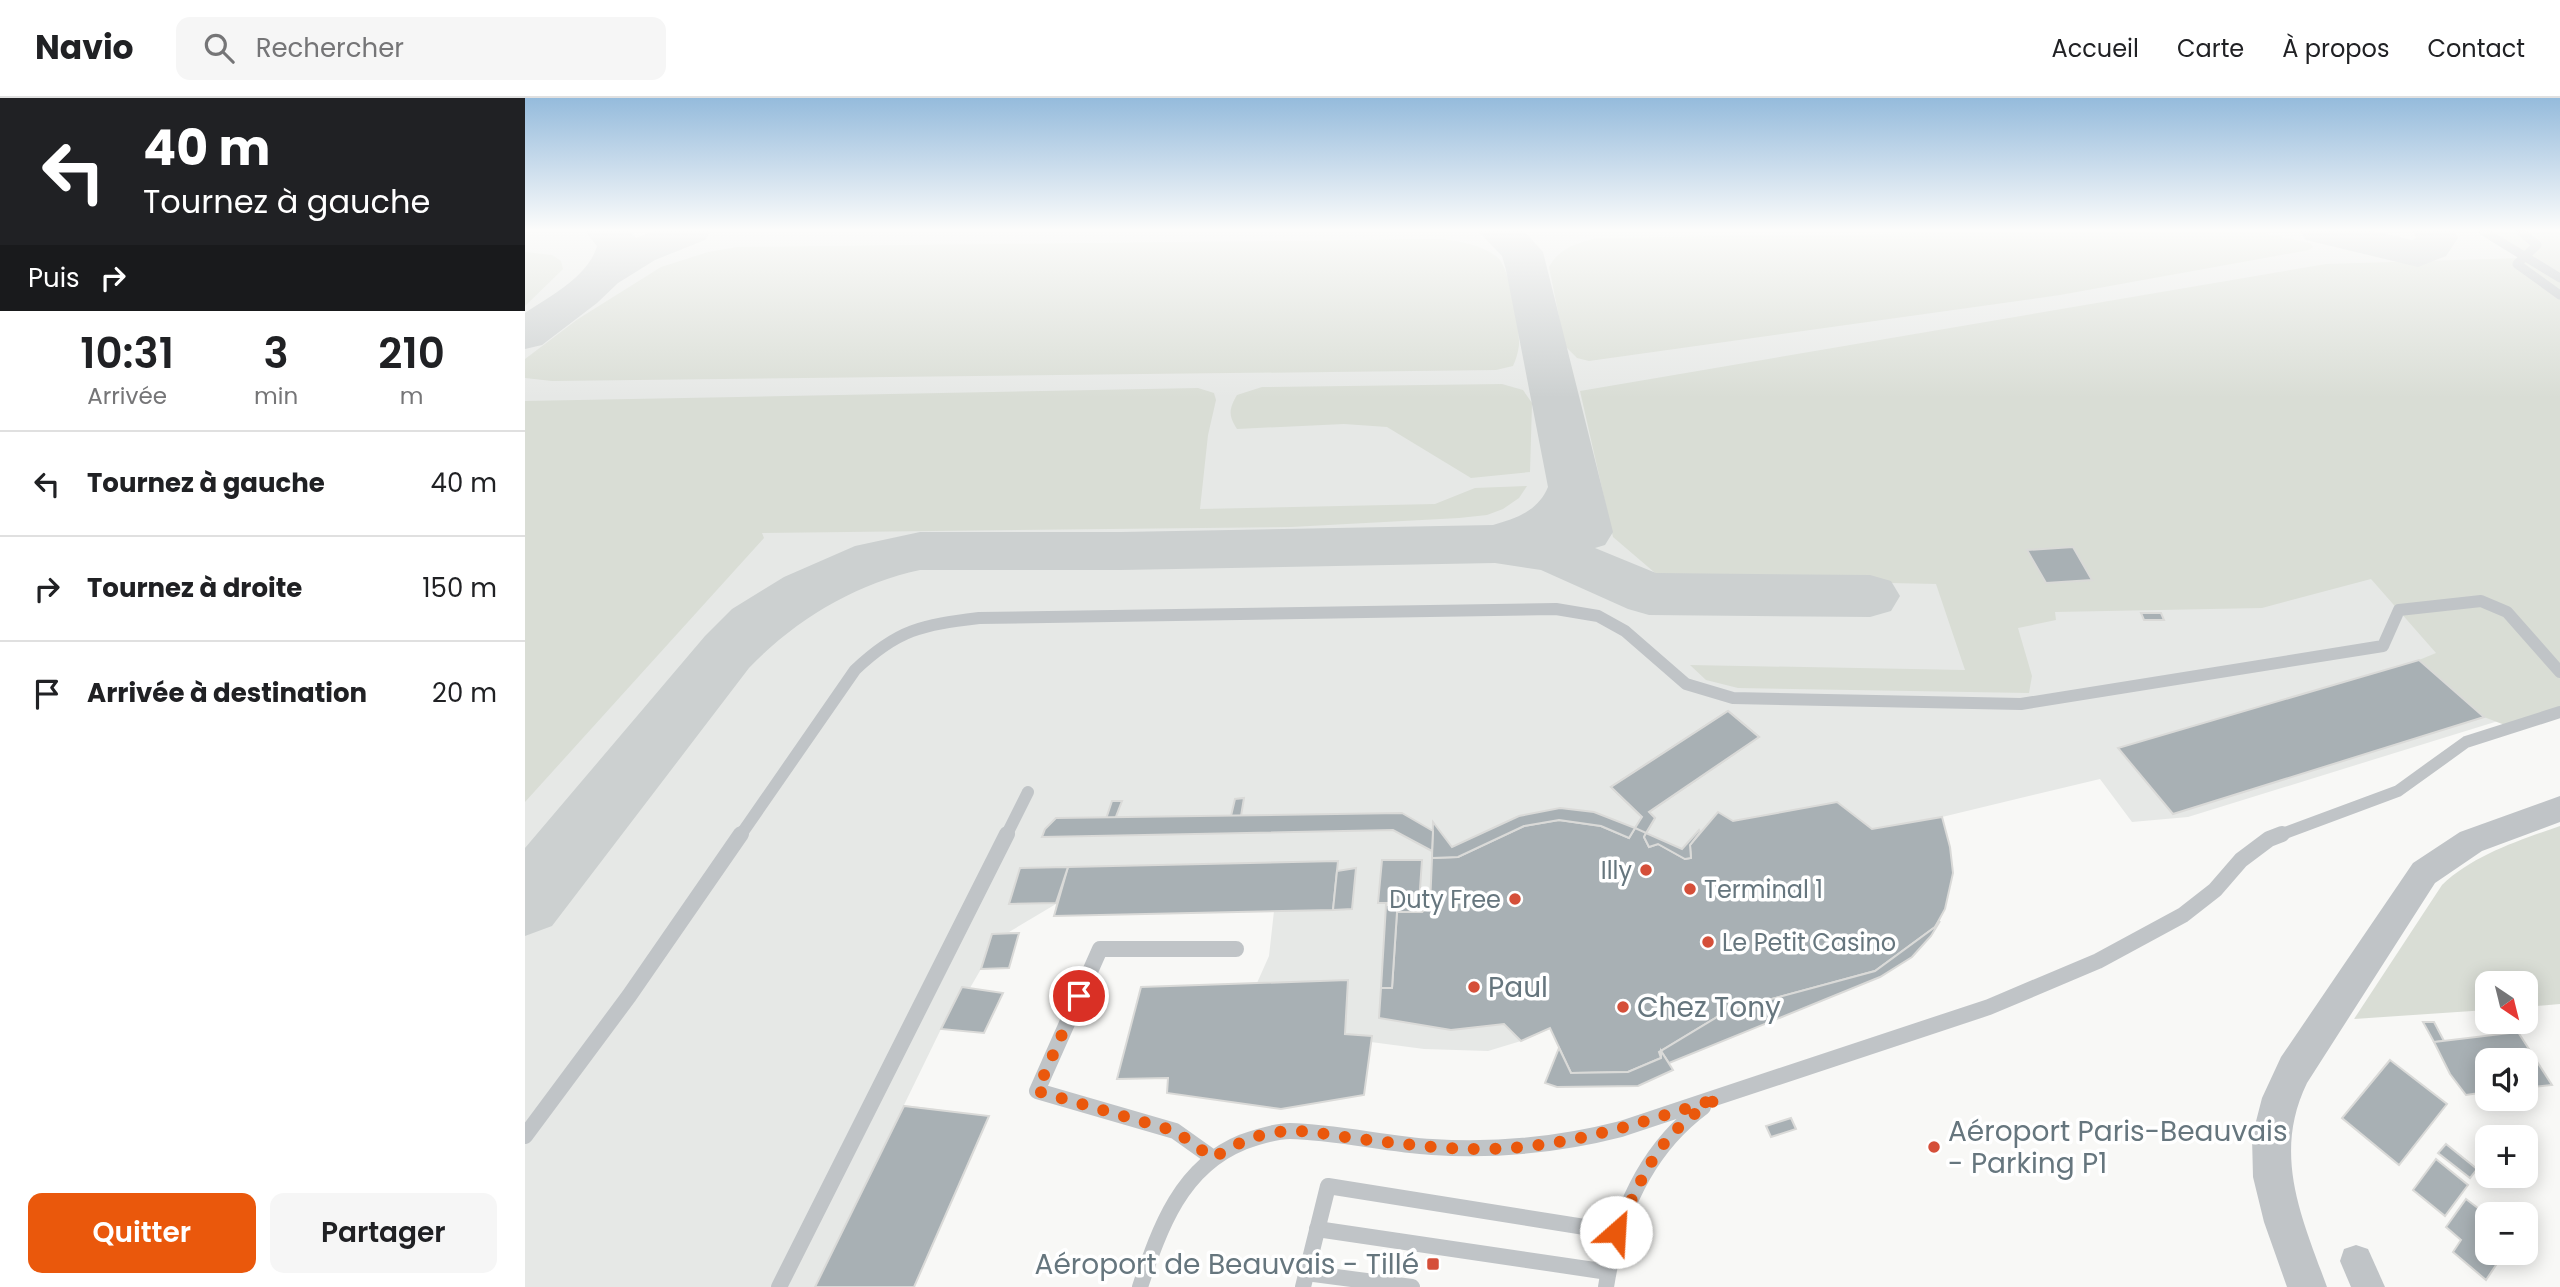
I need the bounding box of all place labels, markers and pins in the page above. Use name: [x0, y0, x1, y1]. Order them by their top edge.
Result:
place label: Illy: [1601, 854, 1632, 887]
marker: Illy: [1638, 862, 1654, 878]
place label: Terminal 1: [1704, 873, 1823, 906]
marker: Terminal 1: [1682, 881, 1698, 897]
place label: Duty Free: [1389, 883, 1501, 916]
marker: Duty Free: [1507, 891, 1523, 907]
place label: Le Petit Casino: [1722, 926, 1896, 959]
marker: Le Petit Casino: [1700, 934, 1716, 950]
pin: [1049, 966, 1109, 1026]
place label: Paul: [1488, 968, 1548, 1007]
marker: Paul: [1466, 979, 1482, 995]
place label: Chez Tony: [1637, 988, 1781, 1027]
marker: Chez Tony: [1615, 999, 1631, 1015]
place label: Aéroport Paris-Beauvais - Parking P1: [1948, 1112, 2288, 1183]
marker: Aéroport Paris-Beauvais - Parking P1: [1926, 1139, 1942, 1155]
place label: Aéroport de Beauvais - Tillé: [1035, 1245, 1419, 1284]
marker: Aéroport de Beauvais - Tillé: [1425, 1256, 1441, 1272]

